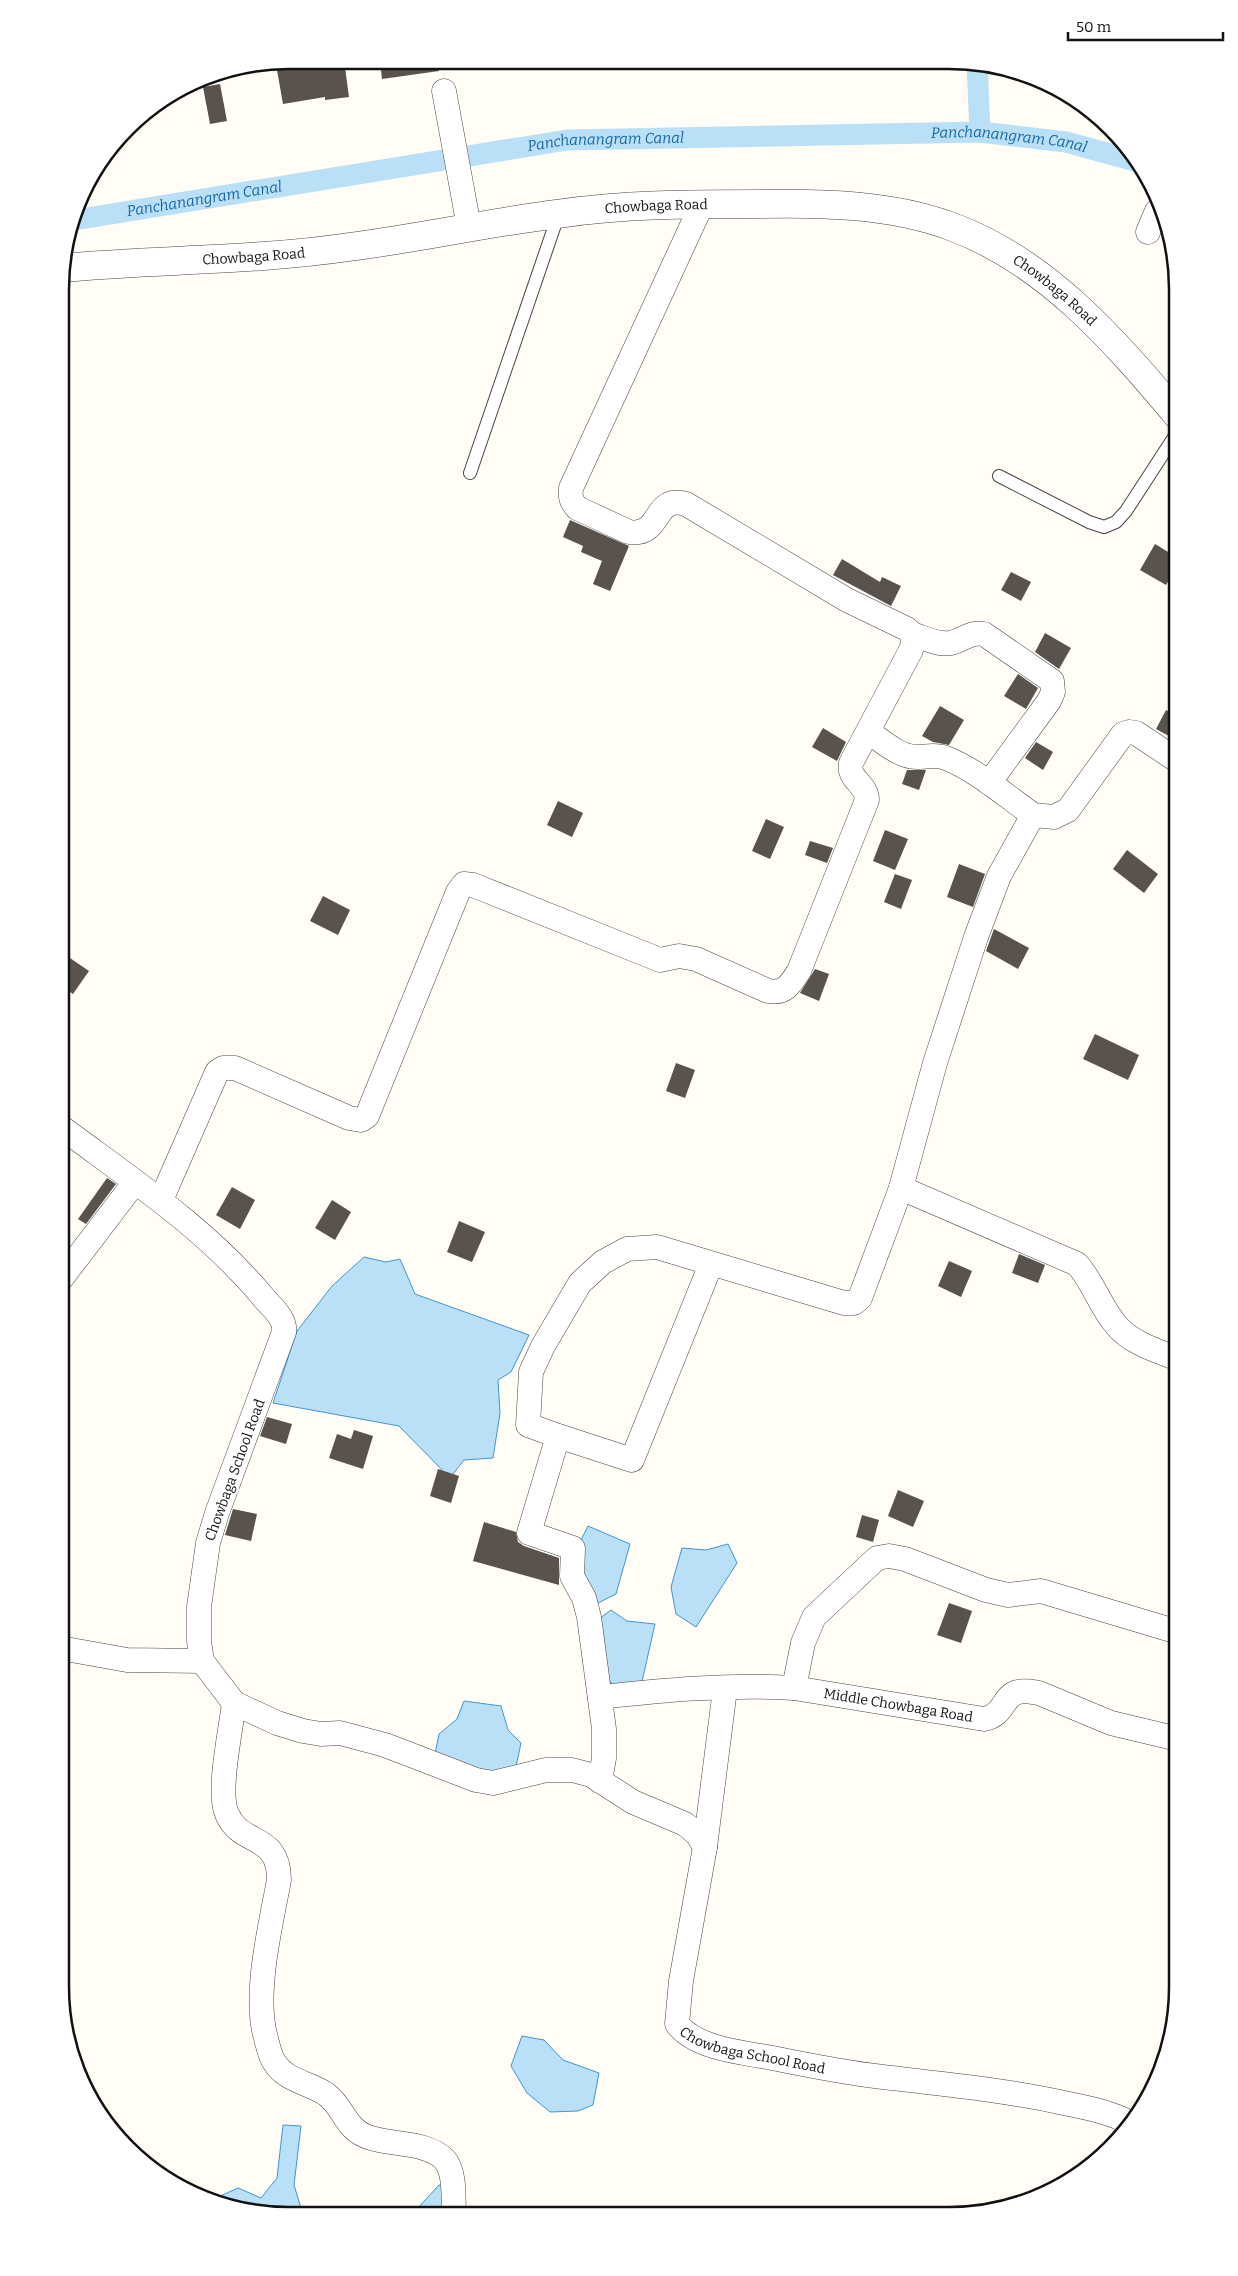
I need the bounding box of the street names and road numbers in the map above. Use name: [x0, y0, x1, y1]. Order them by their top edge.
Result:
street label: Chowbaga Road: [604, 196, 708, 217]
street label: Chowbaga Road: [202, 244, 306, 268]
street label: Chowbaga Road: [1010, 251, 1100, 329]
street label: Chowbaga School Road: [201, 1397, 269, 1543]
street label: Middle Chowbaga Road: [822, 1684, 974, 1726]
street label: Chowbaga School Road: [676, 2023, 827, 2077]

